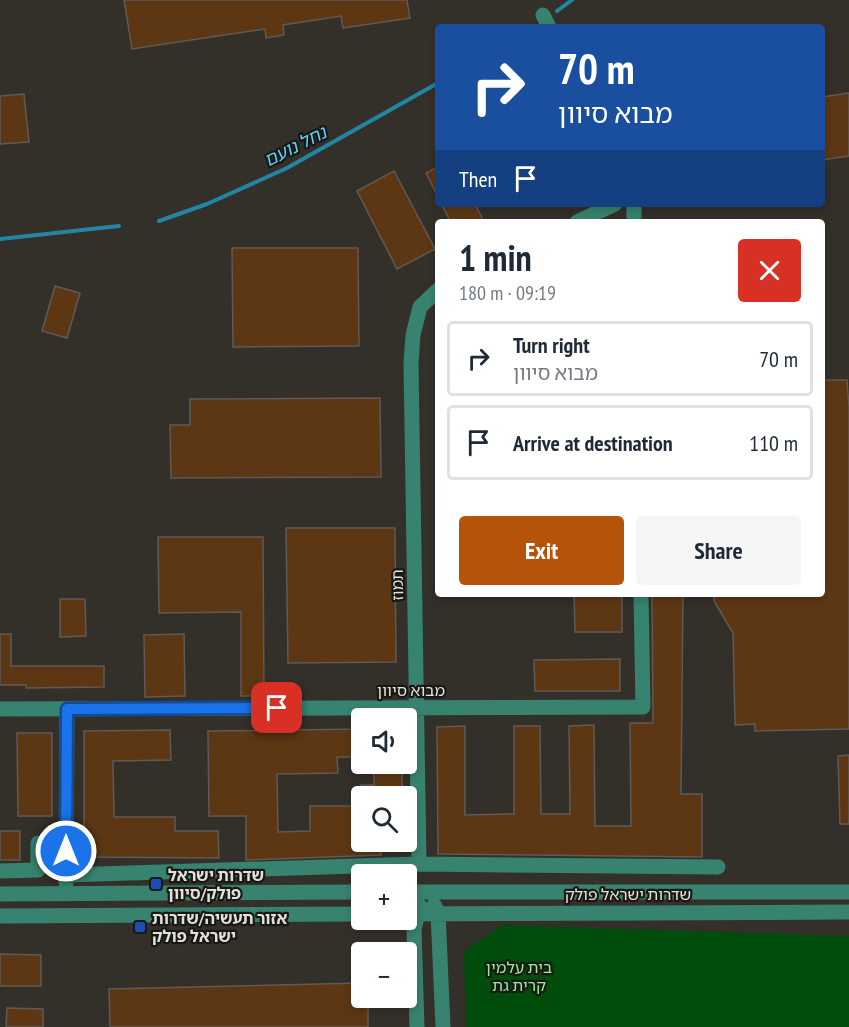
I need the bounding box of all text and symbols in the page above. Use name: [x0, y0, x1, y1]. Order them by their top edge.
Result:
text: 70 m: [558, 41, 635, 96]
icon: right: [459, 48, 537, 126]
text: מבוא סיוון: [558, 96, 673, 130]
water label: נחל נועם: [260, 120, 331, 171]
icon: arrive: [509, 162, 542, 195]
text: Then: [459, 165, 497, 193]
text: 1 min: [459, 234, 532, 281]
button: close: [738, 239, 801, 302]
text: 180 m · 09:19: [459, 280, 556, 306]
text: Turn right: [513, 331, 590, 359]
icon: right: [462, 342, 495, 375]
text: 70 m: [759, 345, 798, 373]
text: מבוא סיוון: [513, 360, 598, 386]
icon: arrive: [462, 426, 495, 459]
text: Arrive at destination: [513, 429, 673, 457]
text: 110 m: [749, 429, 798, 457]
button: Exit: [459, 516, 624, 585]
button: Share: [636, 516, 801, 585]
street label: תמוז: [387, 569, 407, 601]
street label: מבוא סיוון: [377, 680, 445, 700]
pin: [251, 682, 302, 733]
icon: arrive: [260, 691, 293, 724]
map controls: [351, 708, 417, 1008]
button: sound: [351, 708, 417, 774]
button: search: [351, 786, 417, 852]
position arrow: [34, 819, 98, 883]
button: +: [351, 864, 417, 930]
place label: שדרות ישראל פולק/סיוון: [168, 865, 264, 903]
marker: שדרות ישראל פולק/סיוון: [149, 877, 163, 891]
street label: שדרות ישראל פולק: [565, 884, 691, 904]
place label: אזור תעשיה/שדרות ישראל פולק: [152, 908, 287, 946]
marker: אזור תעשיה/שדרות ישראל פולק: [133, 920, 147, 934]
button: −: [351, 942, 417, 1008]
park label: בית עלמין קרית גת: [486, 957, 552, 995]

